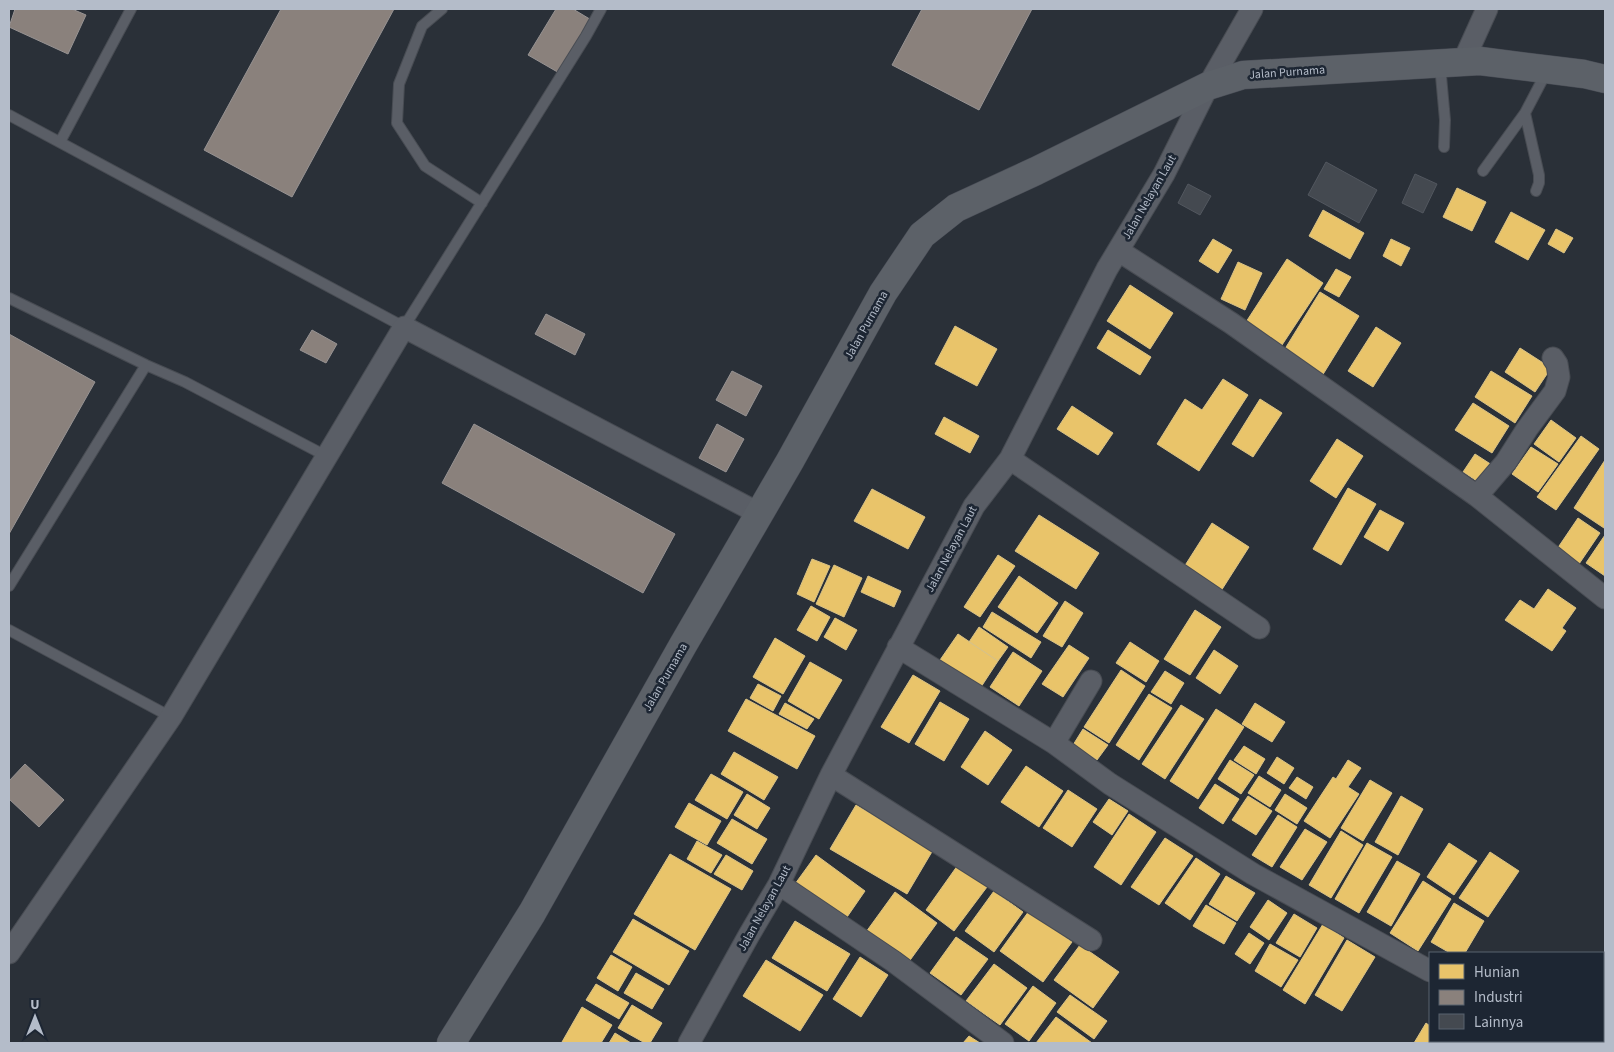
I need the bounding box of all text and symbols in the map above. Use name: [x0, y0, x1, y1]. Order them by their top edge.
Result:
street label: Jalan Purnama: [1249, 61, 1326, 84]
street label: Jalan Nelayan Laut: [1118, 152, 1181, 243]
street label: Jalan Purnama: [841, 288, 892, 363]
street label: Jalan Nelayan Laut: [922, 503, 981, 595]
street label: Jalan Purnama: [639, 640, 692, 714]
street label: Jalan Nelayan Laut: [734, 862, 795, 954]
legend: [1429, 952, 1604, 1042]
text: Hunian: [1474, 962, 1520, 983]
text: Industri: [1474, 987, 1523, 1008]
north arrow: [10, 992, 60, 1042]
text: U: [30, 995, 40, 1015]
text: Lainnya: [1474, 1012, 1523, 1033]

